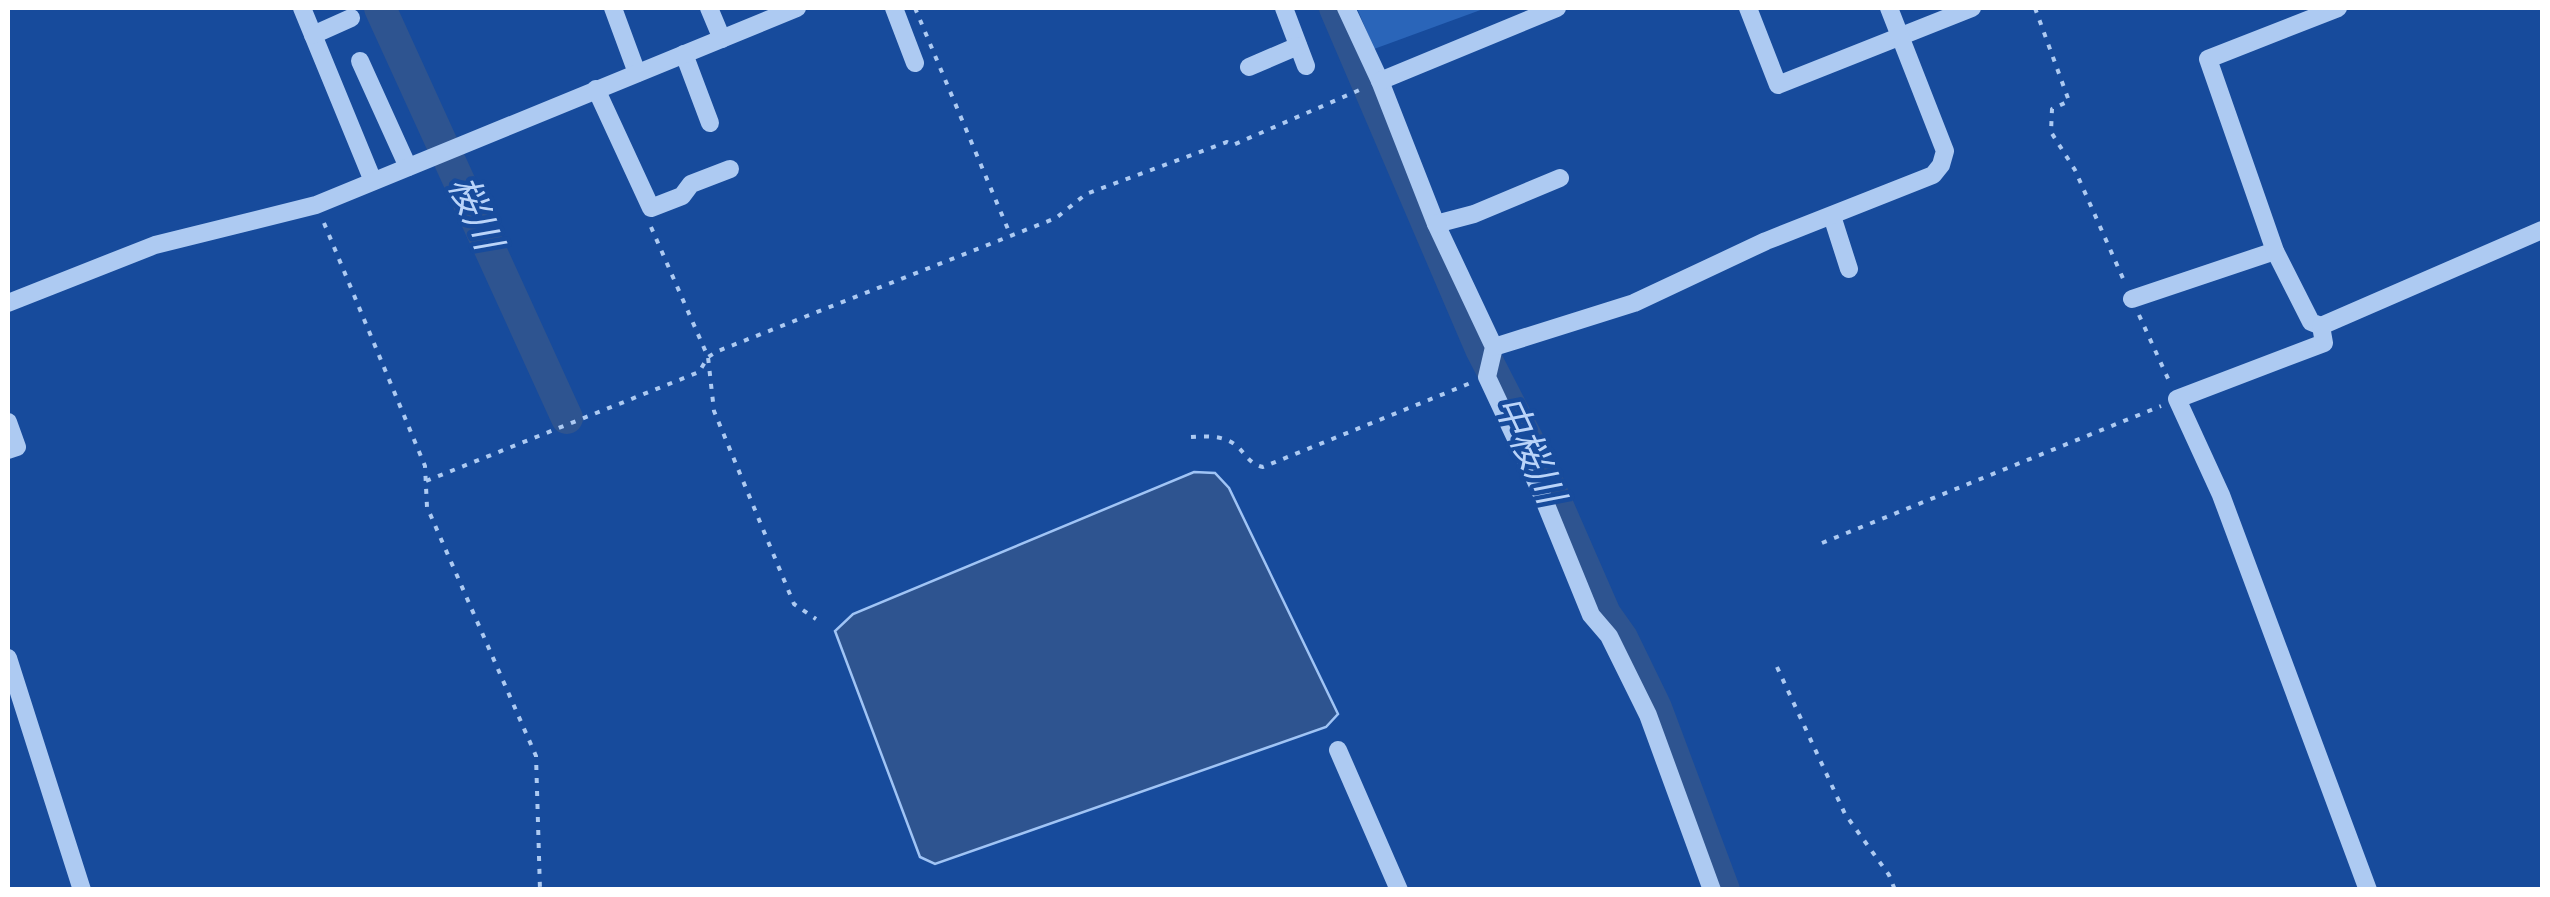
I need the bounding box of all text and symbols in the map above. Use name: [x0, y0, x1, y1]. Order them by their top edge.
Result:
water label: 桜川: [438, 169, 512, 261]
water label: 中桜川: [1484, 389, 1574, 515]

